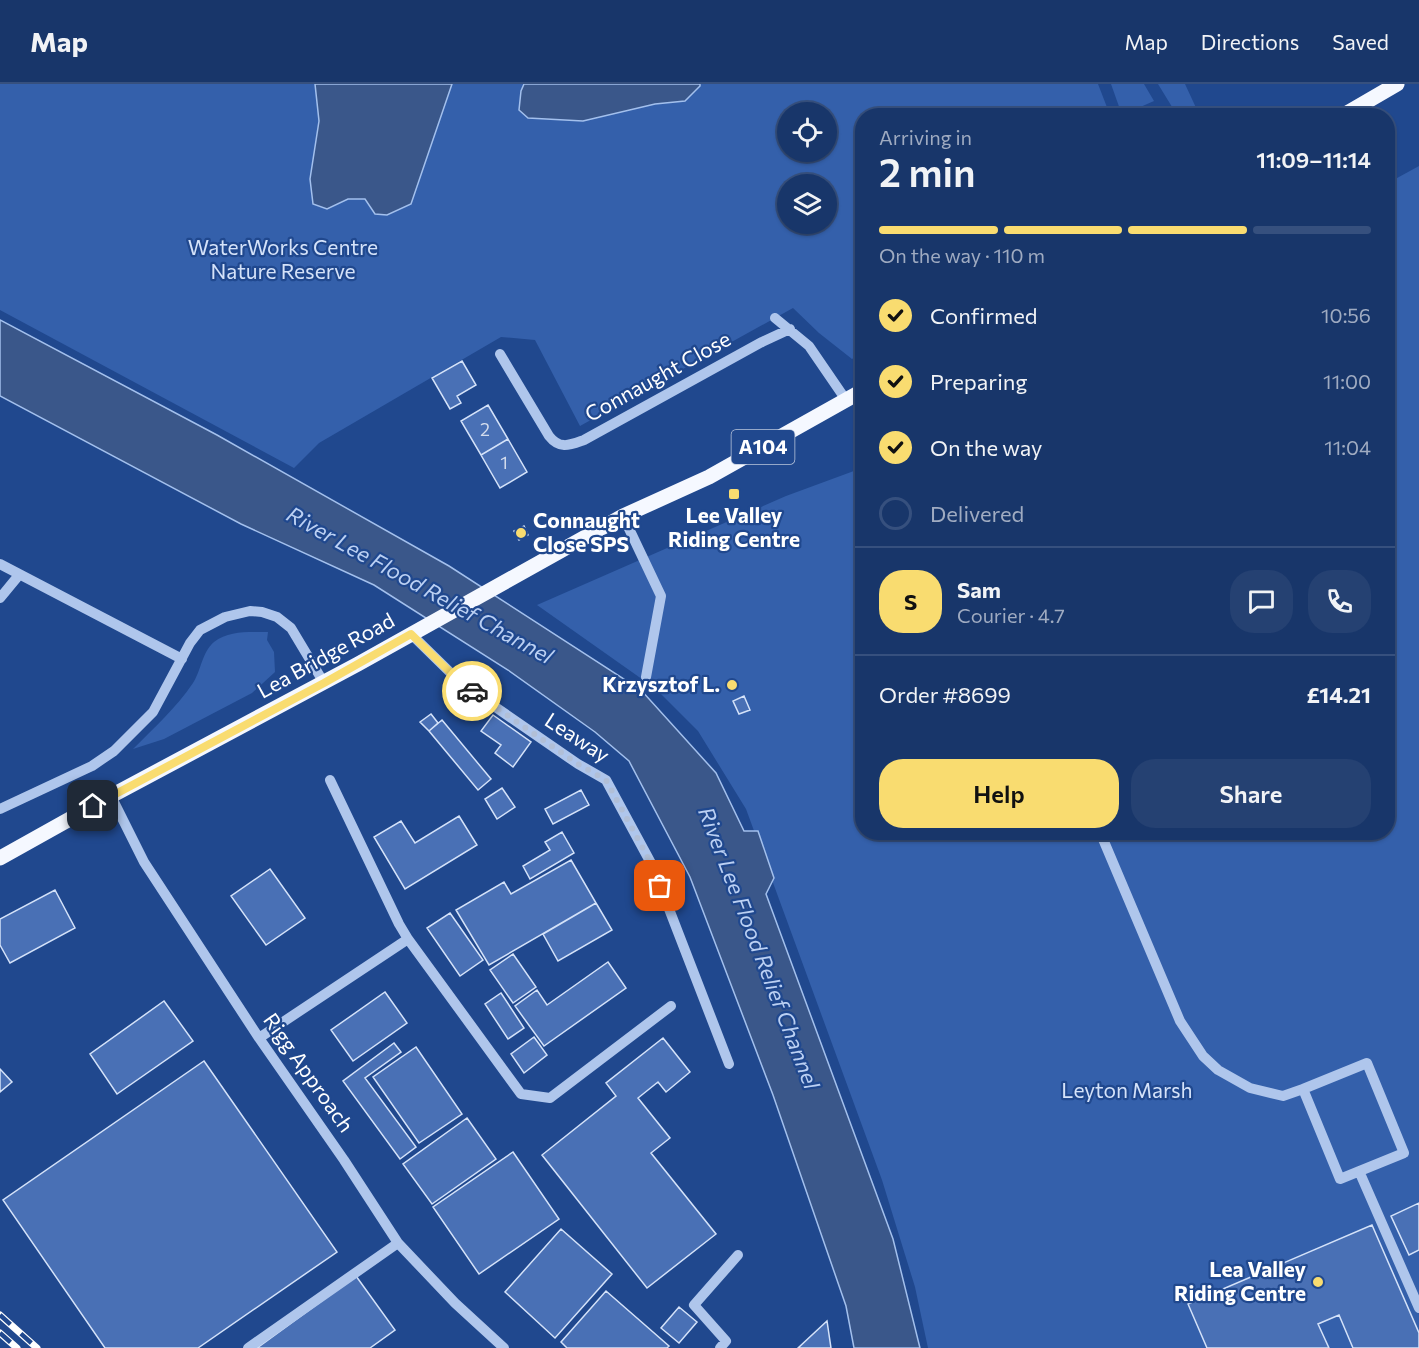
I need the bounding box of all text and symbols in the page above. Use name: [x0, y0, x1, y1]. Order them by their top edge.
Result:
text: Map: [30, 24, 88, 58]
text: Map: [1125, 29, 1168, 54]
text: Directions: [1201, 29, 1299, 54]
text: Saved: [1332, 29, 1389, 54]
map controls: [777, 102, 837, 234]
button: locate: [777, 102, 837, 162]
text: Arriving in: [879, 125, 972, 149]
text: 11:09–11:14: [1256, 146, 1371, 173]
text: 2 min: [879, 147, 976, 195]
button: layers: [777, 174, 837, 234]
park label: WaterWorks Centre Nature Reserve: [188, 234, 378, 283]
text: On the way · 110 m: [879, 243, 1045, 267]
icon: check: [879, 299, 912, 332]
text: Confirmed: [930, 302, 1037, 329]
text: 10:56: [1321, 303, 1371, 327]
street label: Connaught Close: [580, 325, 734, 426]
icon: check: [879, 365, 912, 398]
text: Preparing: [930, 368, 1027, 395]
text: 11:00: [1323, 369, 1371, 393]
house number: 2: [480, 418, 490, 440]
road number: A104: [732, 430, 795, 464]
icon: check: [879, 431, 912, 464]
text: On the way: [930, 434, 1042, 461]
text: 11:04: [1324, 435, 1371, 459]
house number: 1: [500, 451, 508, 473]
marker: Lee Valley Riding Centre: [727, 487, 741, 501]
water label: River Lee Flood Relief Channel: [282, 500, 558, 669]
text: Delivered: [930, 500, 1024, 527]
place label: Lee Valley Riding Centre: [668, 502, 800, 551]
place label: Connaught Close SPS: [533, 507, 640, 556]
marker: Connaught Close SPS: [514, 526, 528, 540]
button: chat: [1230, 570, 1293, 633]
button: phone: [1308, 570, 1371, 633]
text: Sam: [957, 576, 1001, 603]
text: S: [904, 588, 917, 615]
text: Courier · 4.7: [957, 603, 1065, 627]
street label: Lea Bridge Road: [252, 607, 398, 703]
courier: [442, 661, 502, 721]
place label: Krzysztof L.: [602, 671, 720, 696]
icon: car: [456, 675, 489, 708]
marker: Krzysztof L.: [725, 678, 739, 692]
text: Order #8699: [879, 681, 1011, 708]
text: £14.21: [1306, 681, 1371, 708]
street label: Leaway: [541, 707, 615, 767]
button: Help: [879, 759, 1119, 828]
button: Share: [1131, 759, 1371, 828]
pin: [67, 780, 118, 831]
icon: home: [76, 789, 109, 822]
water label: River Lee Flood Relief Channel: [693, 803, 826, 1093]
pin: [634, 860, 685, 911]
icon: bag: [643, 869, 676, 902]
street label: Rigg Approach: [259, 1008, 359, 1136]
park label: Leyton Marsh: [1061, 1077, 1193, 1102]
place label: Lea Valley Riding Centre: [1174, 1256, 1306, 1305]
marker: Lea Valley Riding Centre: [1311, 1275, 1325, 1289]

